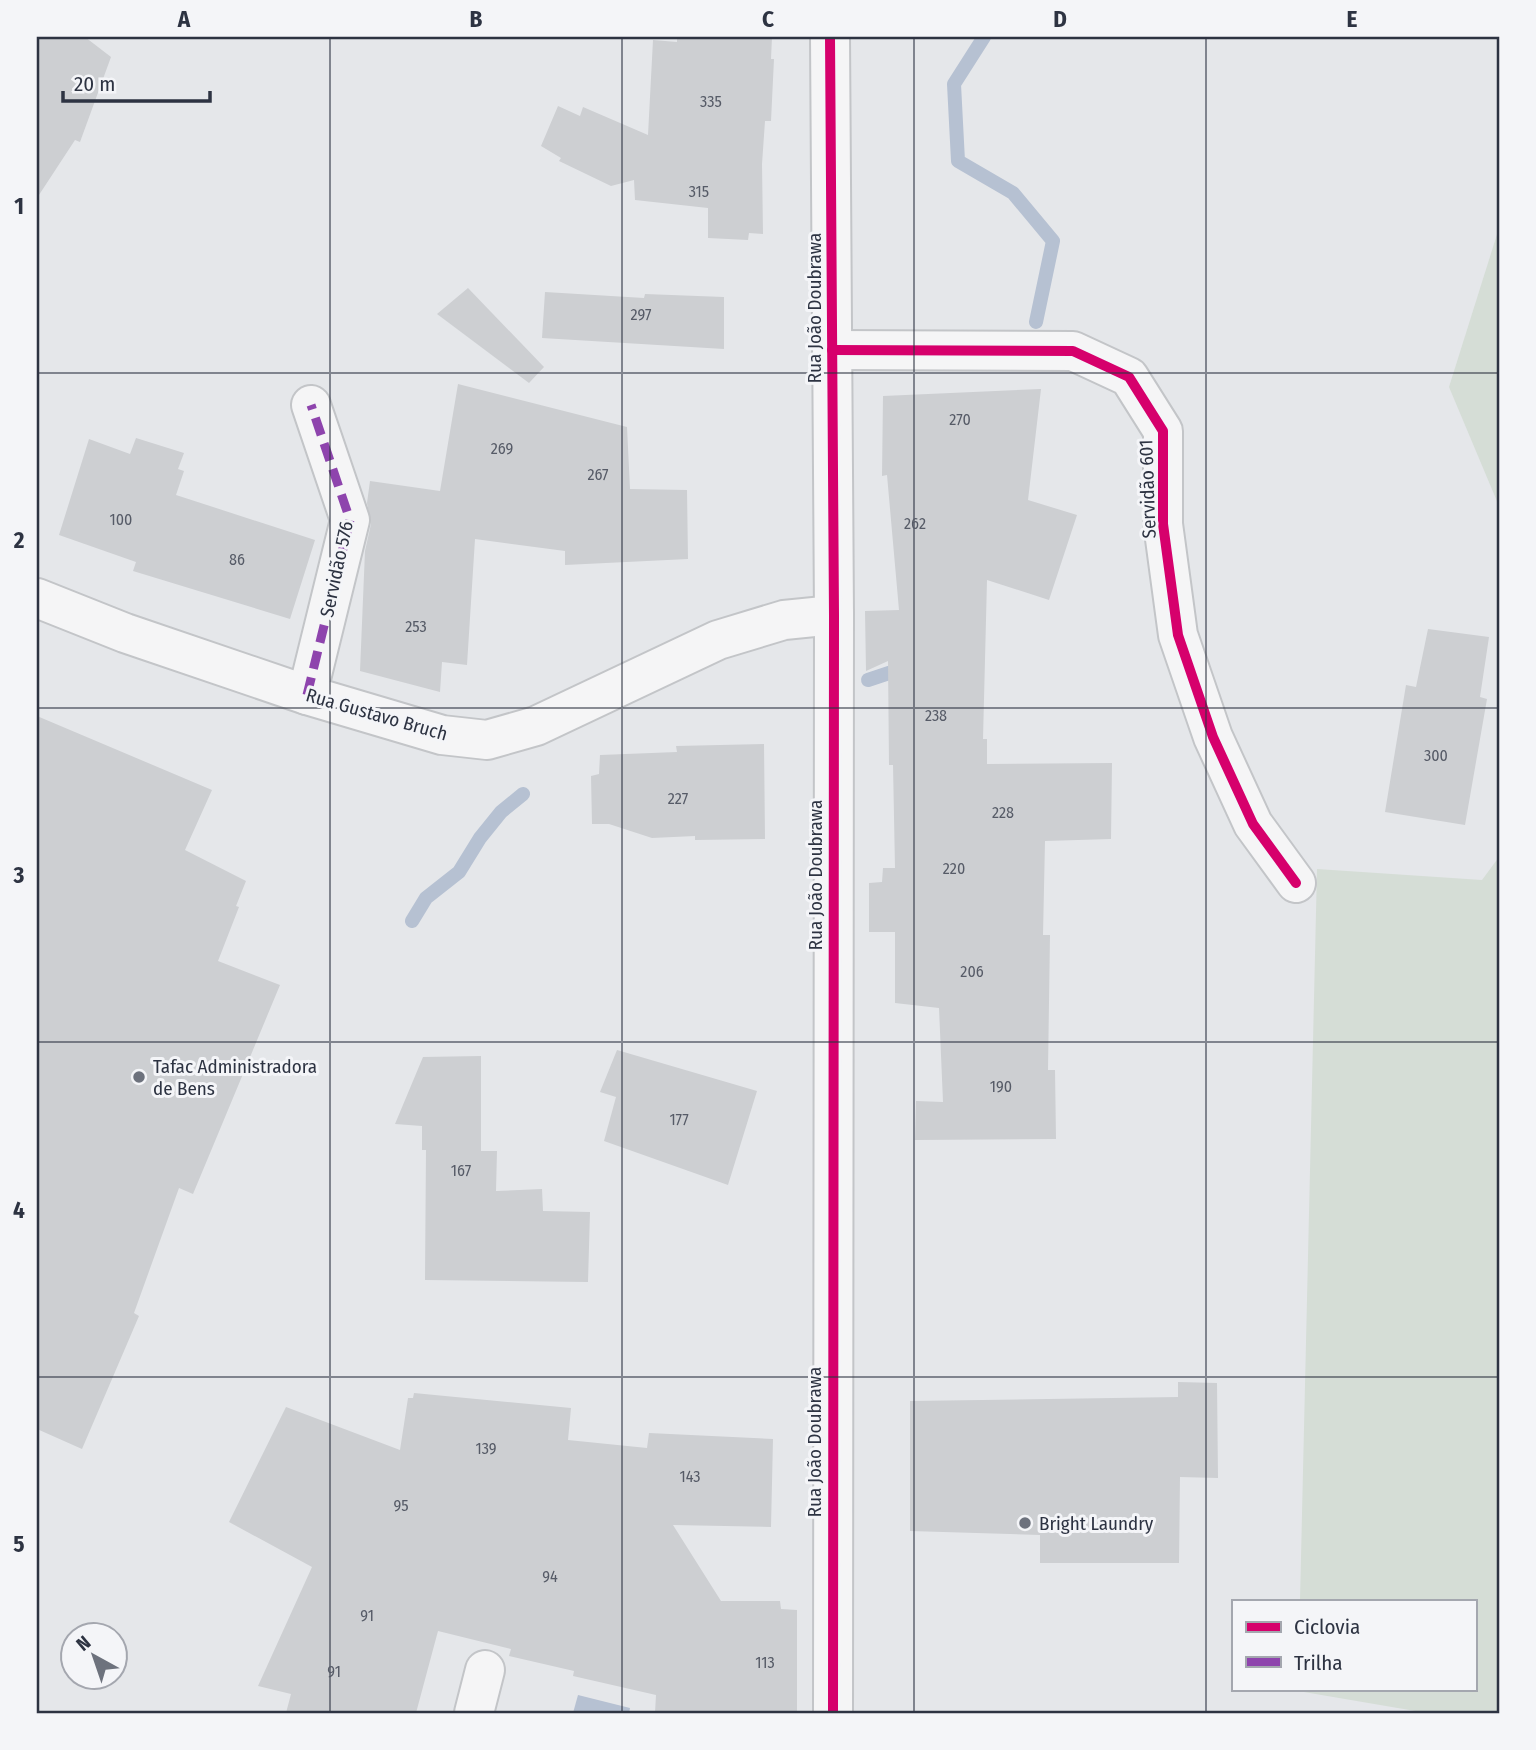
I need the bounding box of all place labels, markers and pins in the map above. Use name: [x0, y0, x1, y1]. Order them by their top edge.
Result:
place label: Tafac Administradora de Bens: [153, 1055, 317, 1100]
marker: Tafac Administradora de Bens: [131, 1069, 147, 1085]
place label: Bright Laundry: [1039, 1512, 1154, 1535]
marker: Bright Laundry: [1017, 1515, 1033, 1531]

